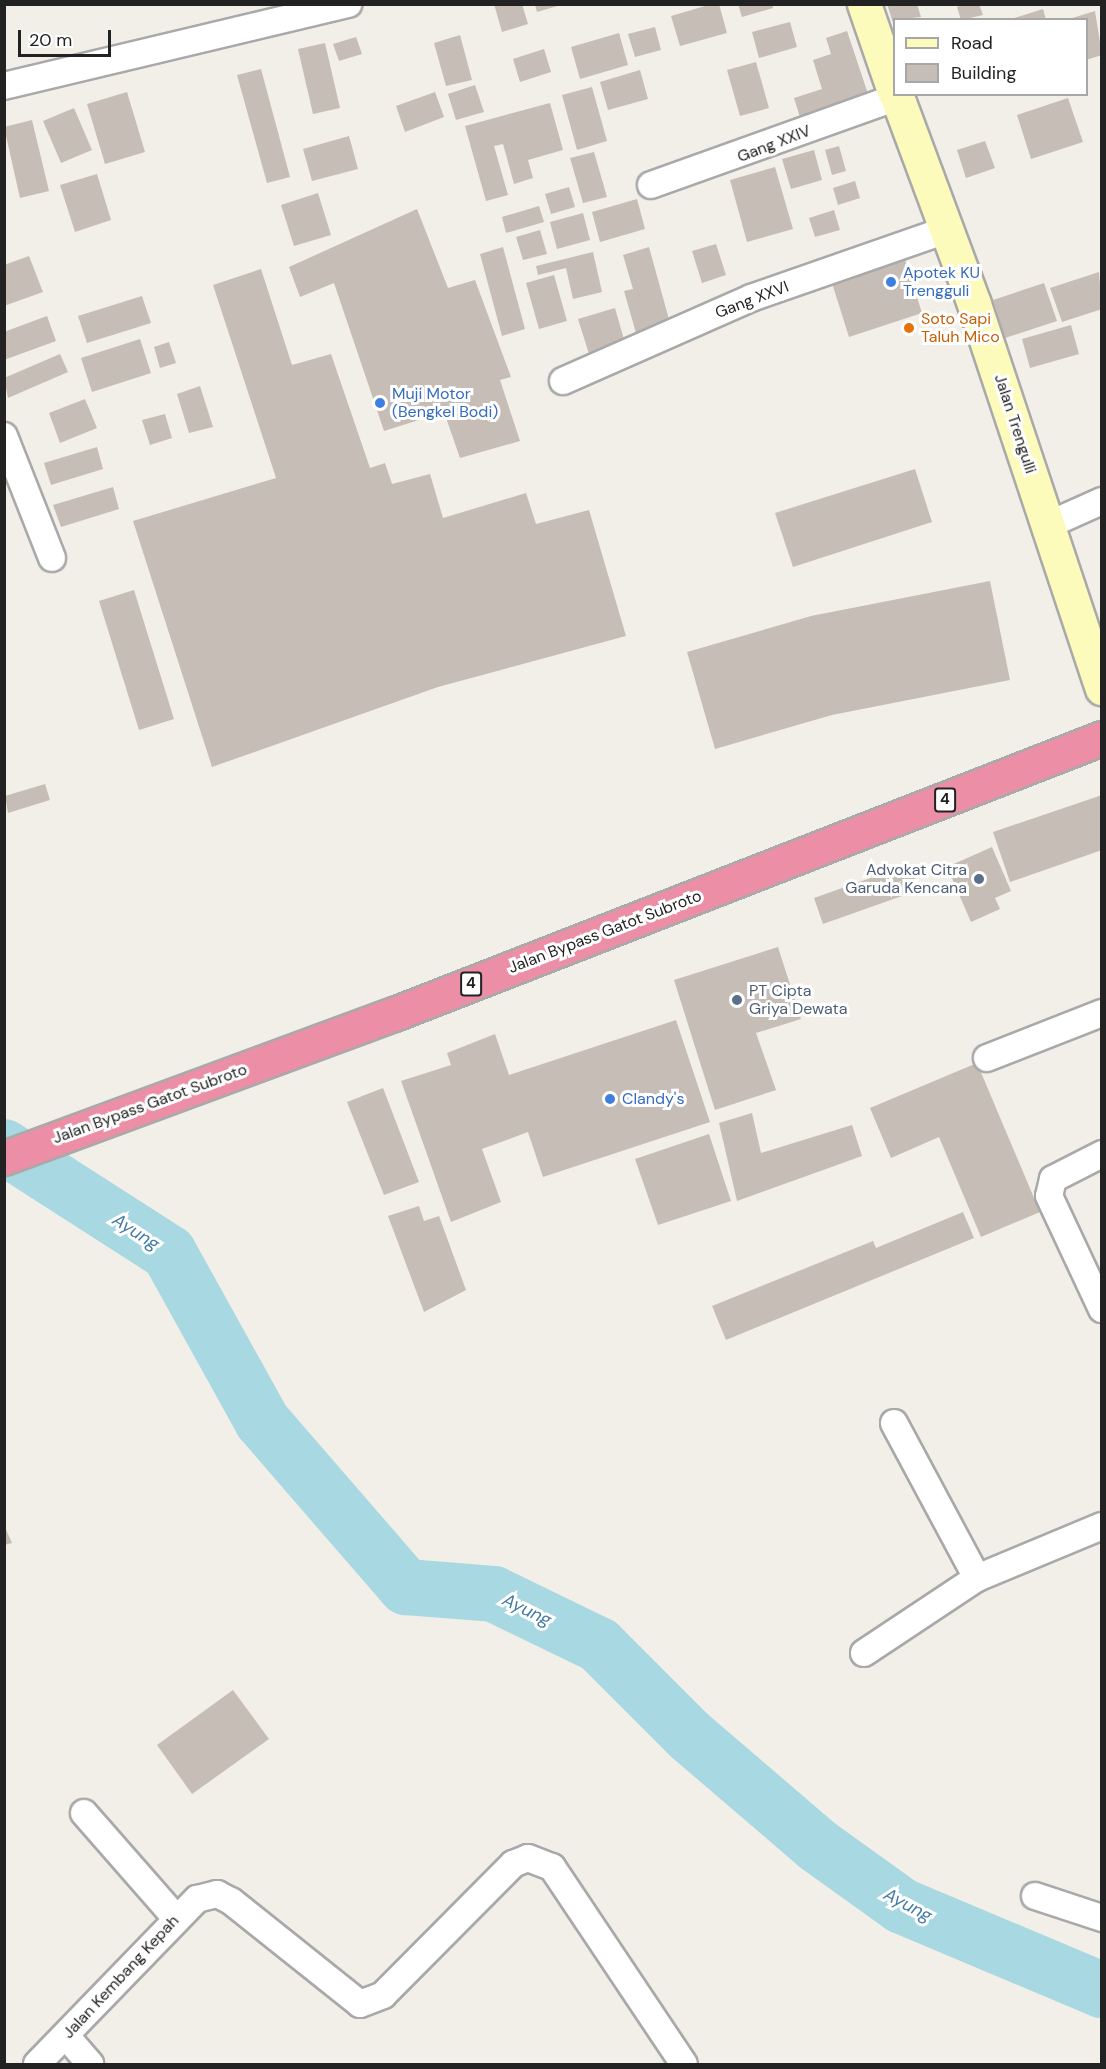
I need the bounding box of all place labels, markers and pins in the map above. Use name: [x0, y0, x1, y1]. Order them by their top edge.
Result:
place label: Apotek KU Trengguli: [903, 263, 980, 301]
marker: Apotek KU Trengguli: [884, 275, 898, 289]
place label: Soto Sapi Taluh Mico: [921, 309, 1000, 347]
marker: Soto Sapi Taluh Mico: [902, 321, 916, 335]
place label: Muji Motor (Bengkel Bodi): [392, 384, 498, 422]
marker: Muji Motor (Bengkel Bodi): [373, 396, 387, 410]
place label: Advokat Citra Garuda Kencana: [845, 860, 967, 898]
marker: Advokat Citra Garuda Kencana: [972, 872, 986, 886]
place label: PT Cipta Griya Dewata: [749, 981, 847, 1019]
marker: PT Cipta Griya Dewata: [730, 993, 744, 1007]
place label: Clandy's: [622, 1089, 684, 1109]
marker: Clandy's: [603, 1092, 617, 1106]

